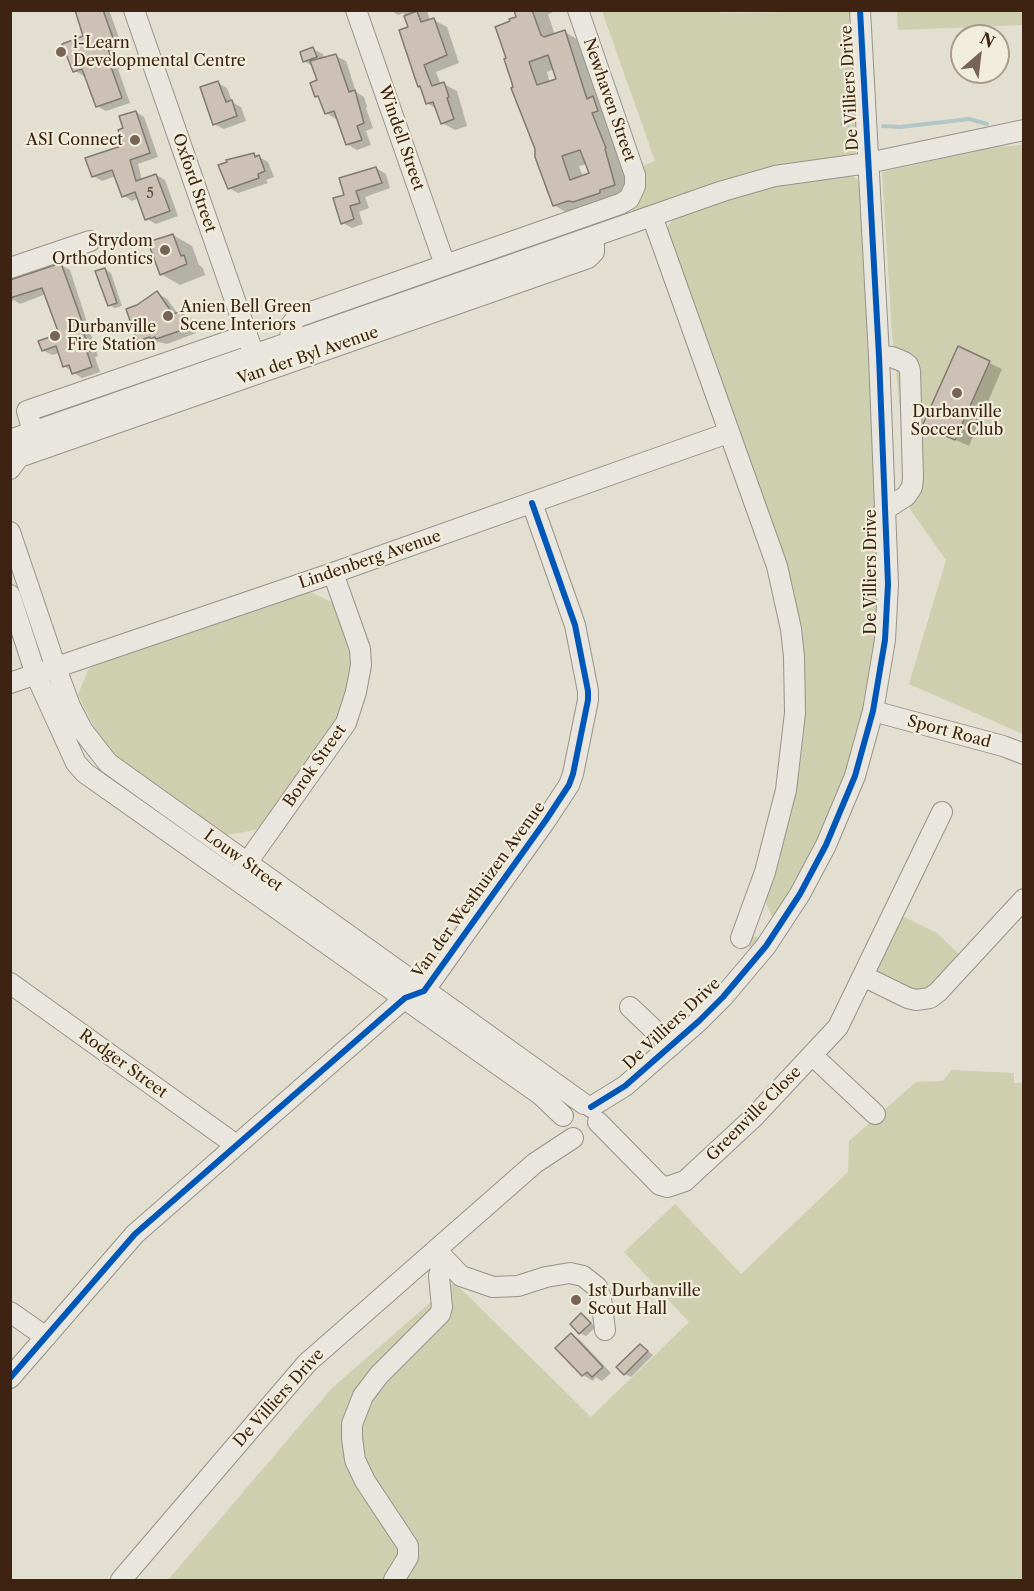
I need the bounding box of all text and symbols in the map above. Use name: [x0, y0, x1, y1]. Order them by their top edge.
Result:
north arrow: [950, 24, 1010, 84]
street label: De Villiers Drive: [837, 25, 863, 151]
text: N: [977, 28, 998, 52]
place label: i-Learn Developmental Centre: [73, 33, 246, 71]
street label: Newhaven Street: [579, 36, 639, 164]
marker: i-Learn Developmental Centre: [54, 45, 68, 59]
street label: Windell Street: [374, 83, 428, 193]
place label: ASI Connect: [26, 130, 123, 150]
street label: Oxford Street: [168, 131, 220, 235]
marker: ASI Connect: [128, 133, 142, 147]
house number: 5: [146, 186, 154, 202]
place label: Strydom Orthodontics: [52, 231, 153, 269]
marker: Strydom Orthodontics: [158, 243, 172, 257]
place label: Anien Bell Green Scene Interiors: [180, 297, 311, 335]
marker: Anien Bell Green Scene Interiors: [161, 309, 175, 323]
place label: Durbanville Fire Station: [67, 317, 156, 355]
street label: Van der Byl Avenue: [235, 323, 381, 389]
marker: Durbanville Fire Station: [48, 329, 62, 343]
marker: Durbanville Soccer Club: [950, 386, 964, 400]
place label: Durbanville Soccer Club: [911, 402, 1003, 440]
street label: De Villiers Drive: [861, 509, 881, 635]
street label: Lindenberg Avenue: [296, 527, 444, 593]
street label: Sport Road: [905, 712, 993, 752]
street label: Borok Street: [280, 721, 350, 811]
street label: Van der Westhuizen Avenue: [409, 798, 549, 982]
street label: Louw Street: [200, 826, 286, 896]
street label: De Villiers Drive: [620, 974, 724, 1074]
street label: Rodger Street: [75, 1025, 171, 1103]
street label: Greenville Close: [703, 1063, 805, 1165]
place label: 1st Durbanville Scout Hall: [588, 1281, 701, 1319]
marker: 1st Durbanville Scout Hall: [569, 1293, 583, 1307]
street label: De Villiers Drive: [230, 1345, 328, 1451]

